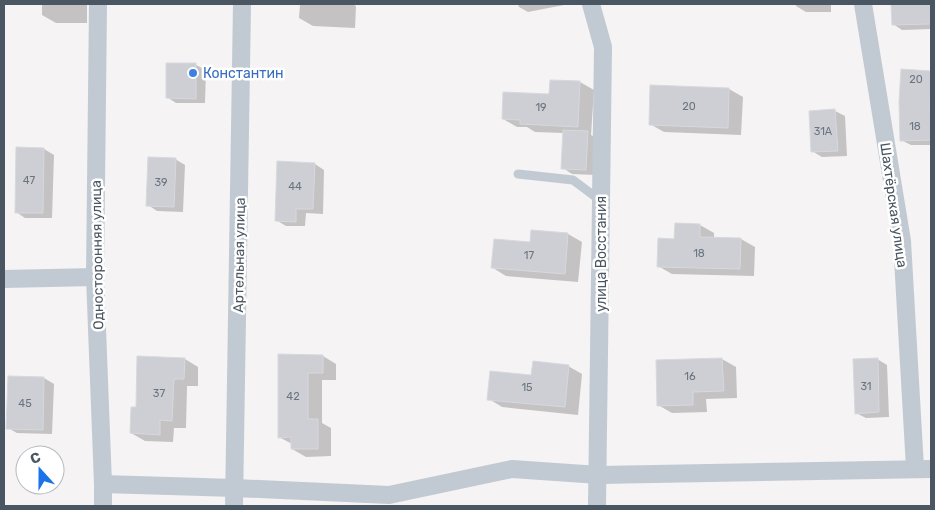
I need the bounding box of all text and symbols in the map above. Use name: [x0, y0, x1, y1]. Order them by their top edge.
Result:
place label: Константин: [203, 65, 283, 82]
marker: Константин: [187, 67, 199, 79]
house number: 20: [909, 73, 923, 86]
house number: 20: [682, 100, 696, 113]
house number: 19: [535, 101, 547, 114]
house number: 18: [909, 120, 921, 133]
house number: 31А: [814, 125, 833, 138]
street label: Шахтёрская улица: [876, 141, 911, 269]
house number: 47: [23, 174, 35, 187]
house number: 39: [154, 176, 168, 189]
street label: Односторонняя улица: [88, 180, 107, 330]
house number: 44: [288, 180, 302, 193]
street label: улица Восстания: [593, 196, 610, 312]
street label: Артельная улица: [230, 197, 249, 313]
house number: 18: [693, 247, 705, 260]
house number: 17: [524, 249, 535, 262]
house number: 16: [684, 370, 696, 383]
house number: 31: [860, 380, 872, 393]
house number: 15: [521, 381, 533, 394]
house number: 37: [153, 387, 165, 400]
house number: 42: [286, 390, 300, 403]
house number: 45: [18, 397, 32, 410]
north arrow: [15, 445, 65, 495]
text: С: [28, 449, 43, 468]

